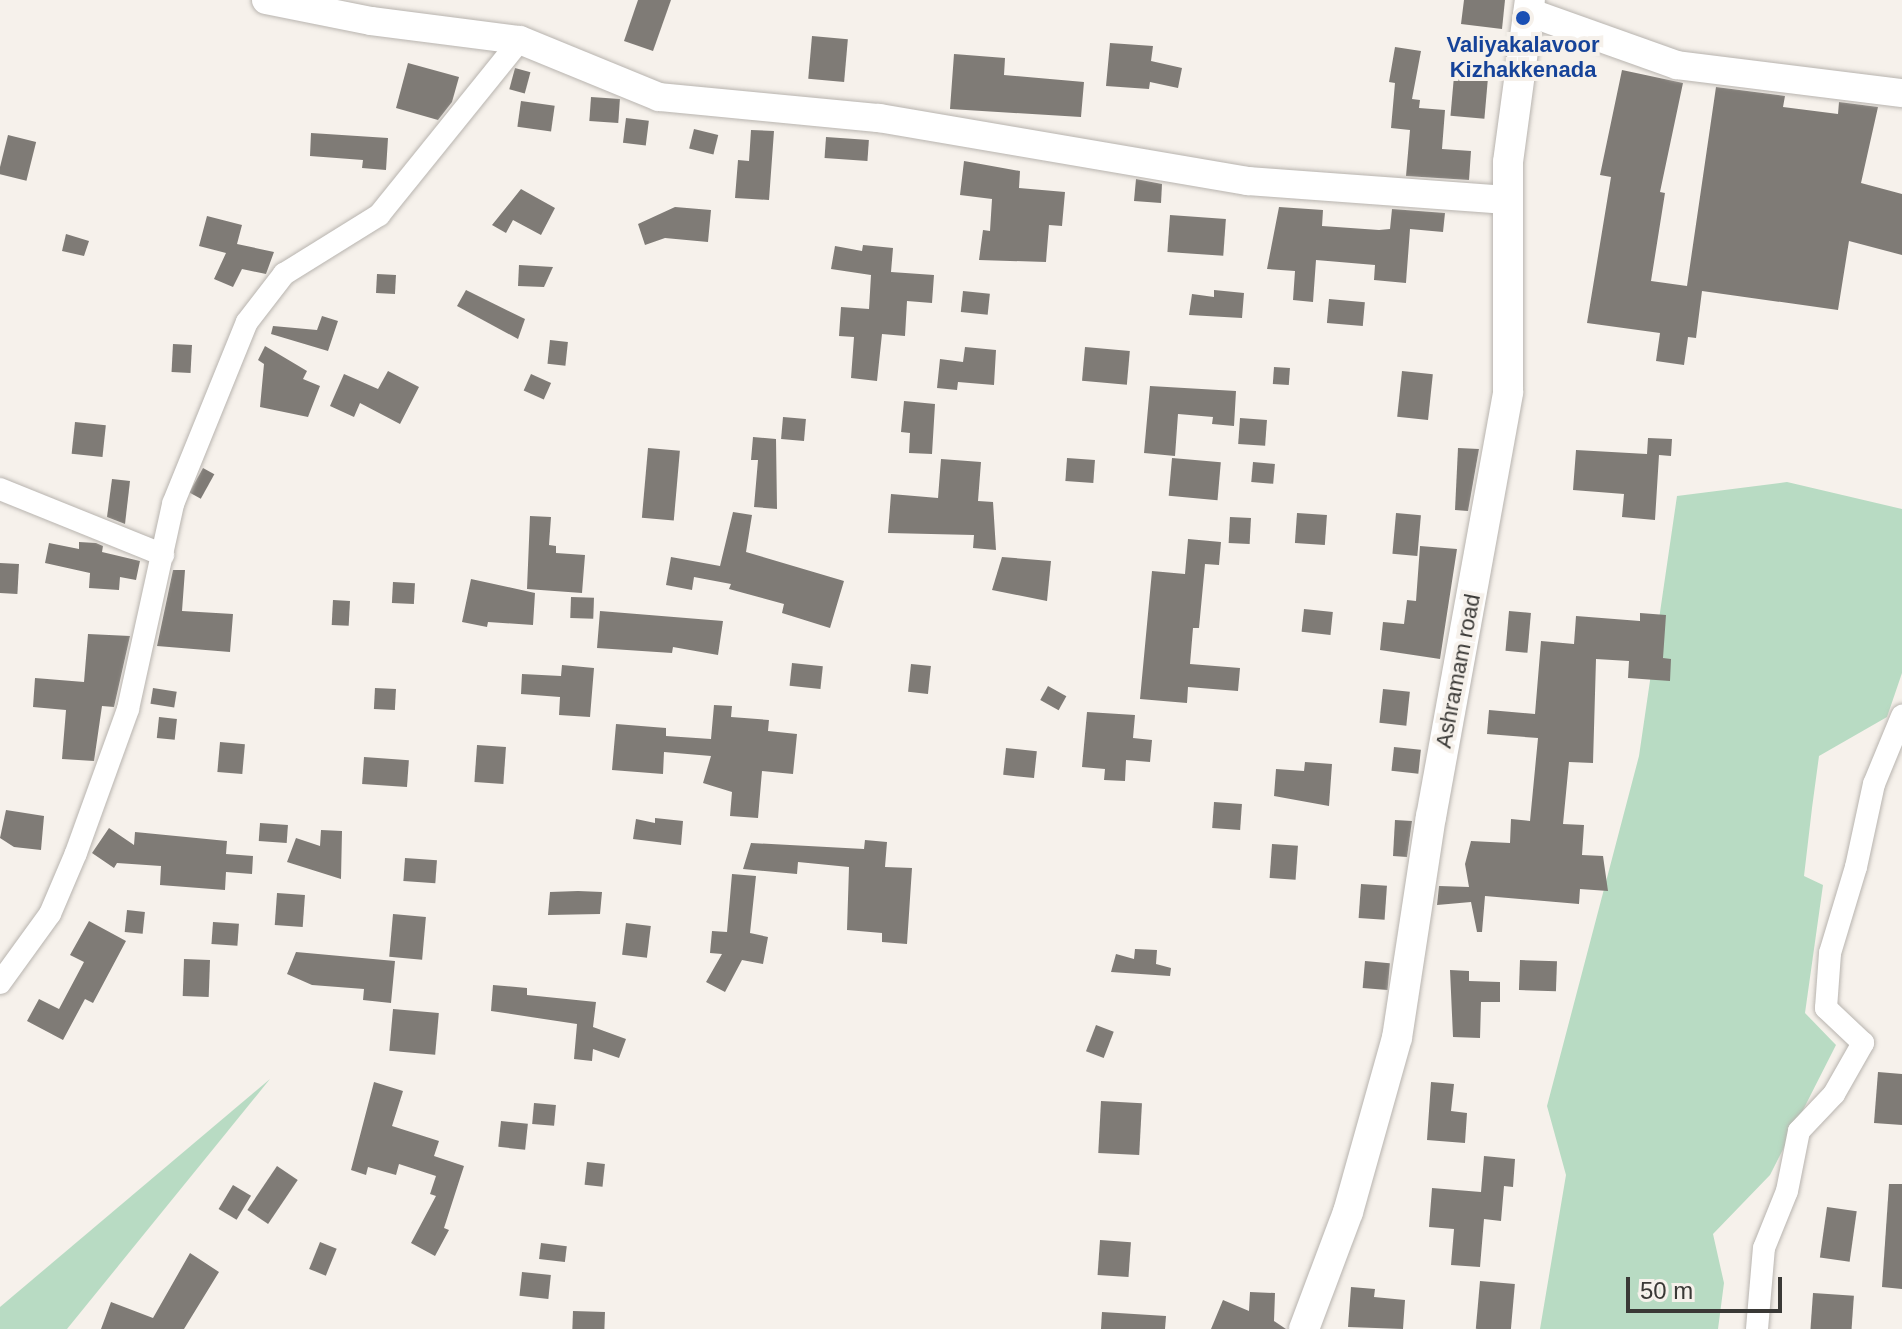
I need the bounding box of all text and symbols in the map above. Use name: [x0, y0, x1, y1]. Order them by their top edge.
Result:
marker: Valiyakalavoor Kizhakkenada: [1514, 9, 1532, 27]
place label: Valiyakalavoor Kizhakkenada: [1447, 31, 1599, 82]
street label: Ashramam road: [1430, 592, 1486, 750]
scale bar: [1630, 1261, 1786, 1311]
text: 50 m: [1640, 1277, 1693, 1304]

